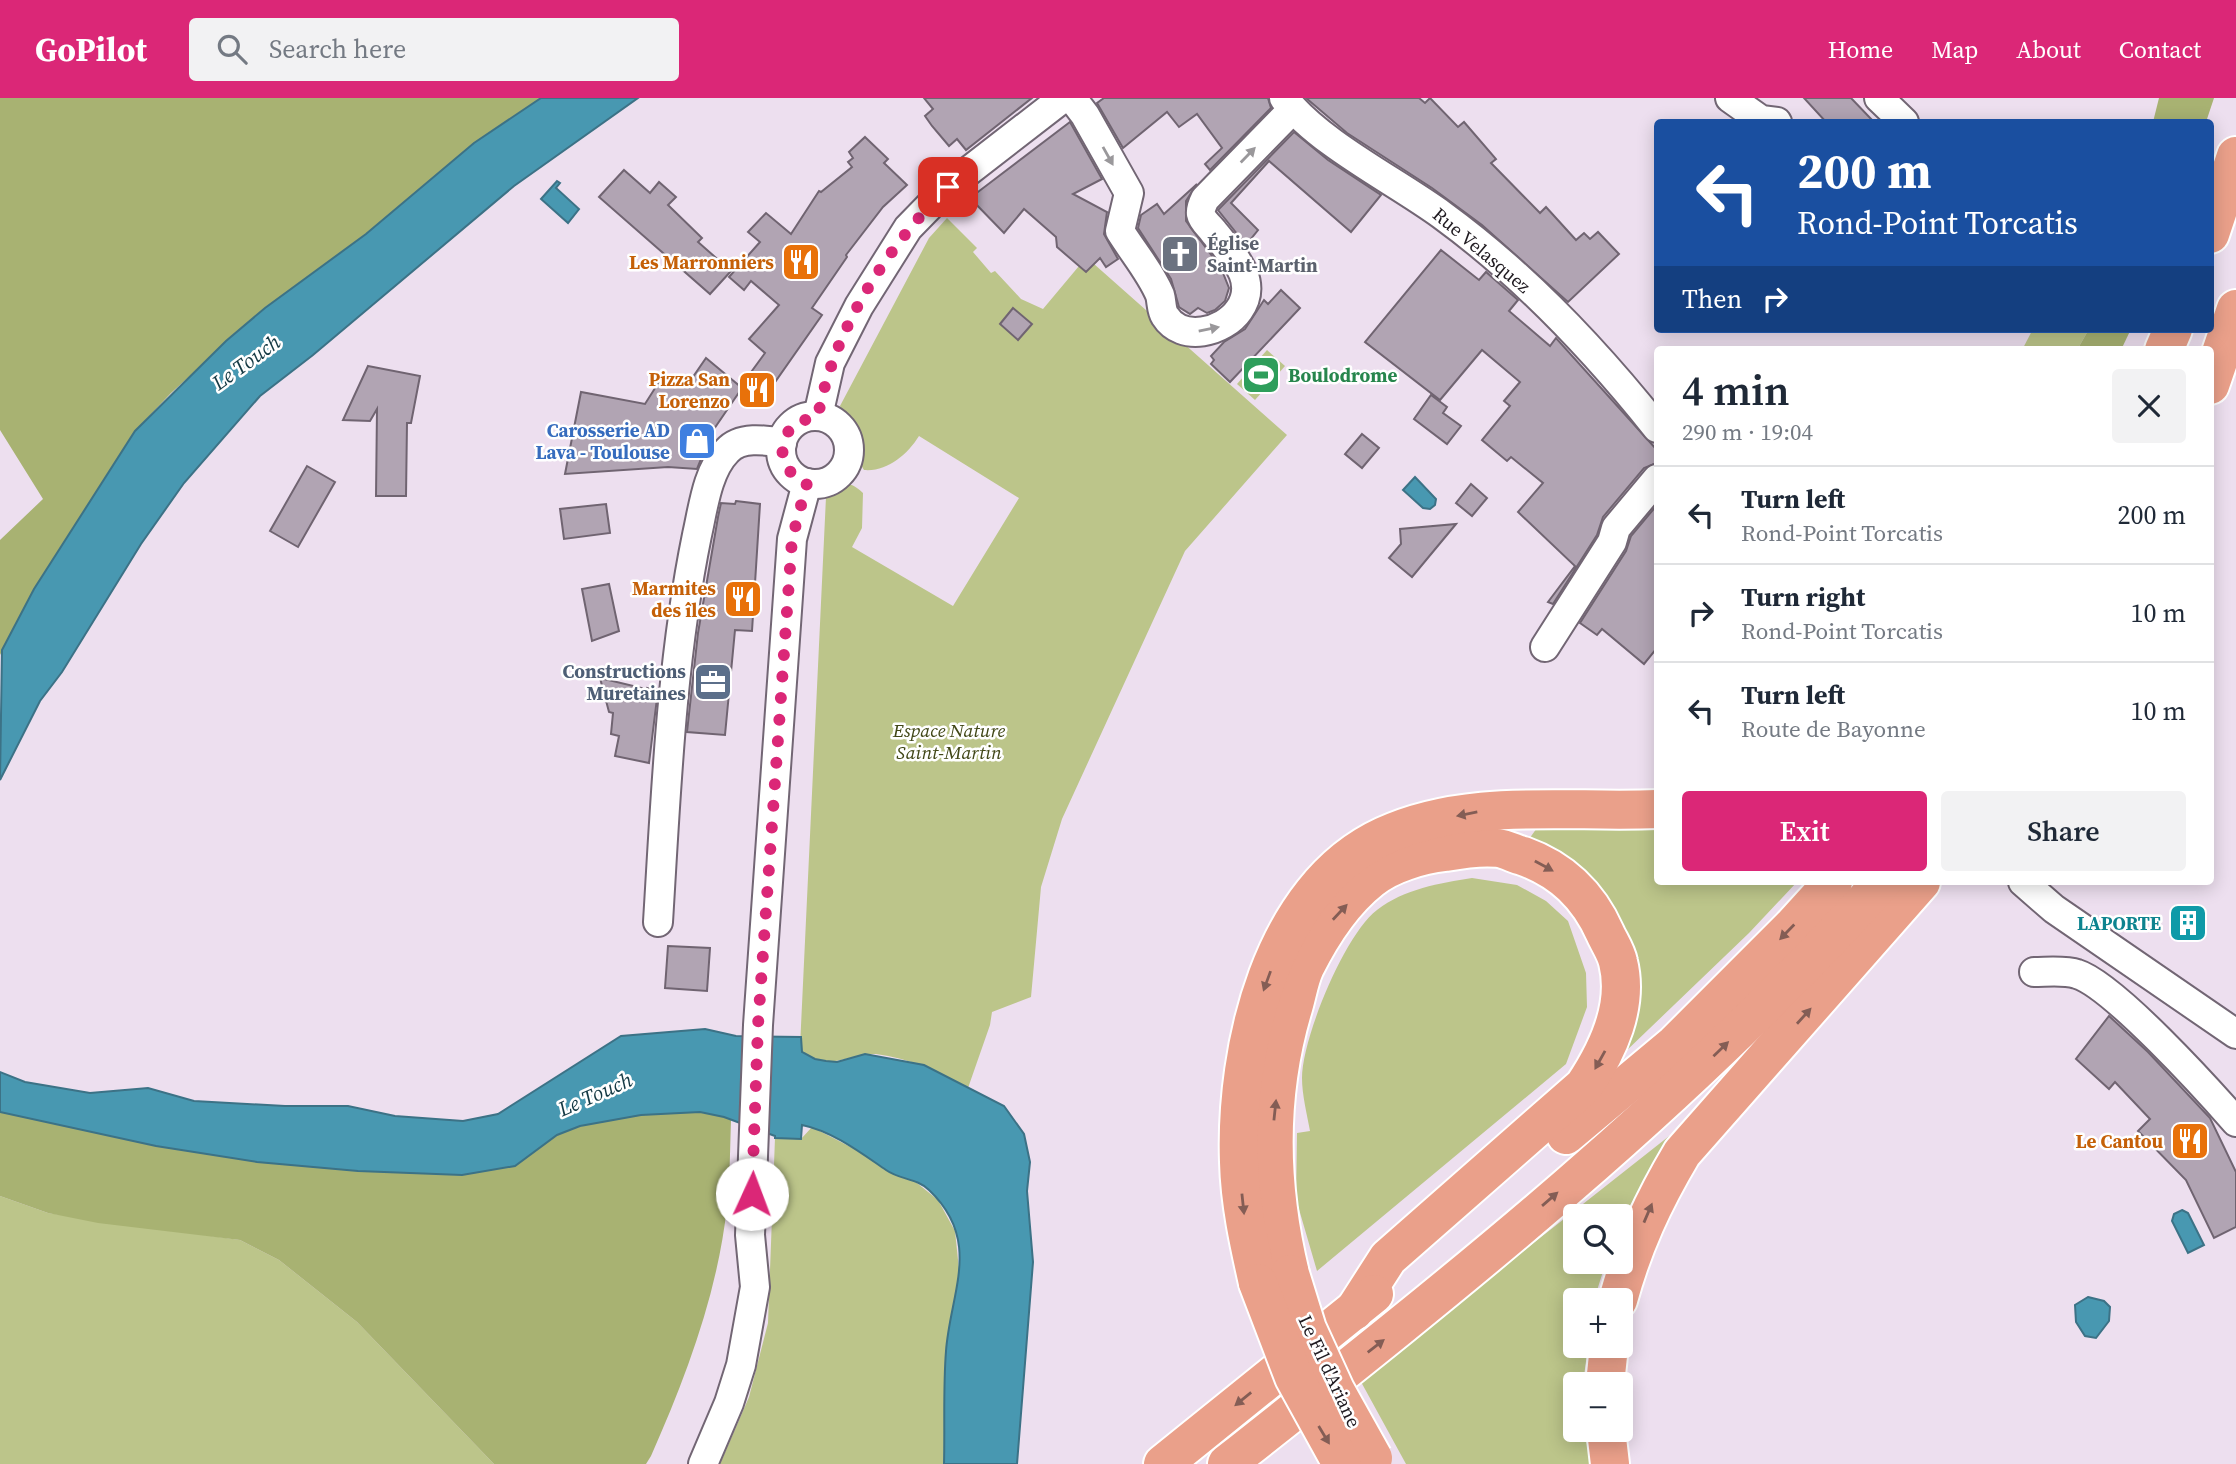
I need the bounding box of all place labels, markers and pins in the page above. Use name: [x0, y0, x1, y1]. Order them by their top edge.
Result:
pin: [918, 157, 978, 217]
place label: Église Saint-Martin: [1207, 230, 1318, 278]
church icon: Église Saint-Martin: [1159, 233, 1201, 275]
restaurant icon: Les Marronniers: [780, 241, 822, 283]
place label: Les Marronniers: [629, 249, 774, 275]
sports icon: Boulodrome: [1240, 354, 1282, 396]
place label: Boulodrome: [1288, 362, 1397, 388]
place label: Pizza San Lorenzo: [648, 366, 730, 414]
restaurant icon: Pizza San Lorenzo: [736, 369, 778, 411]
place label: Carosserie AD Lava - Toulouse: [535, 417, 670, 465]
shop icon: Carosserie AD Lava - Toulouse: [676, 420, 718, 462]
place label: Marmites des îles: [632, 575, 716, 623]
restaurant icon: Marmites des îles: [722, 578, 764, 620]
place label: Constructions Muretaines: [562, 658, 686, 706]
office icon: Constructions Muretaines: [692, 661, 734, 703]
building icon: LAPORTE: [2167, 902, 2209, 944]
place label: LAPORTE: [2077, 910, 2161, 936]
restaurant icon: Le Cantou: [2169, 1120, 2211, 1162]
place label: Le Cantou: [2076, 1128, 2163, 1154]

